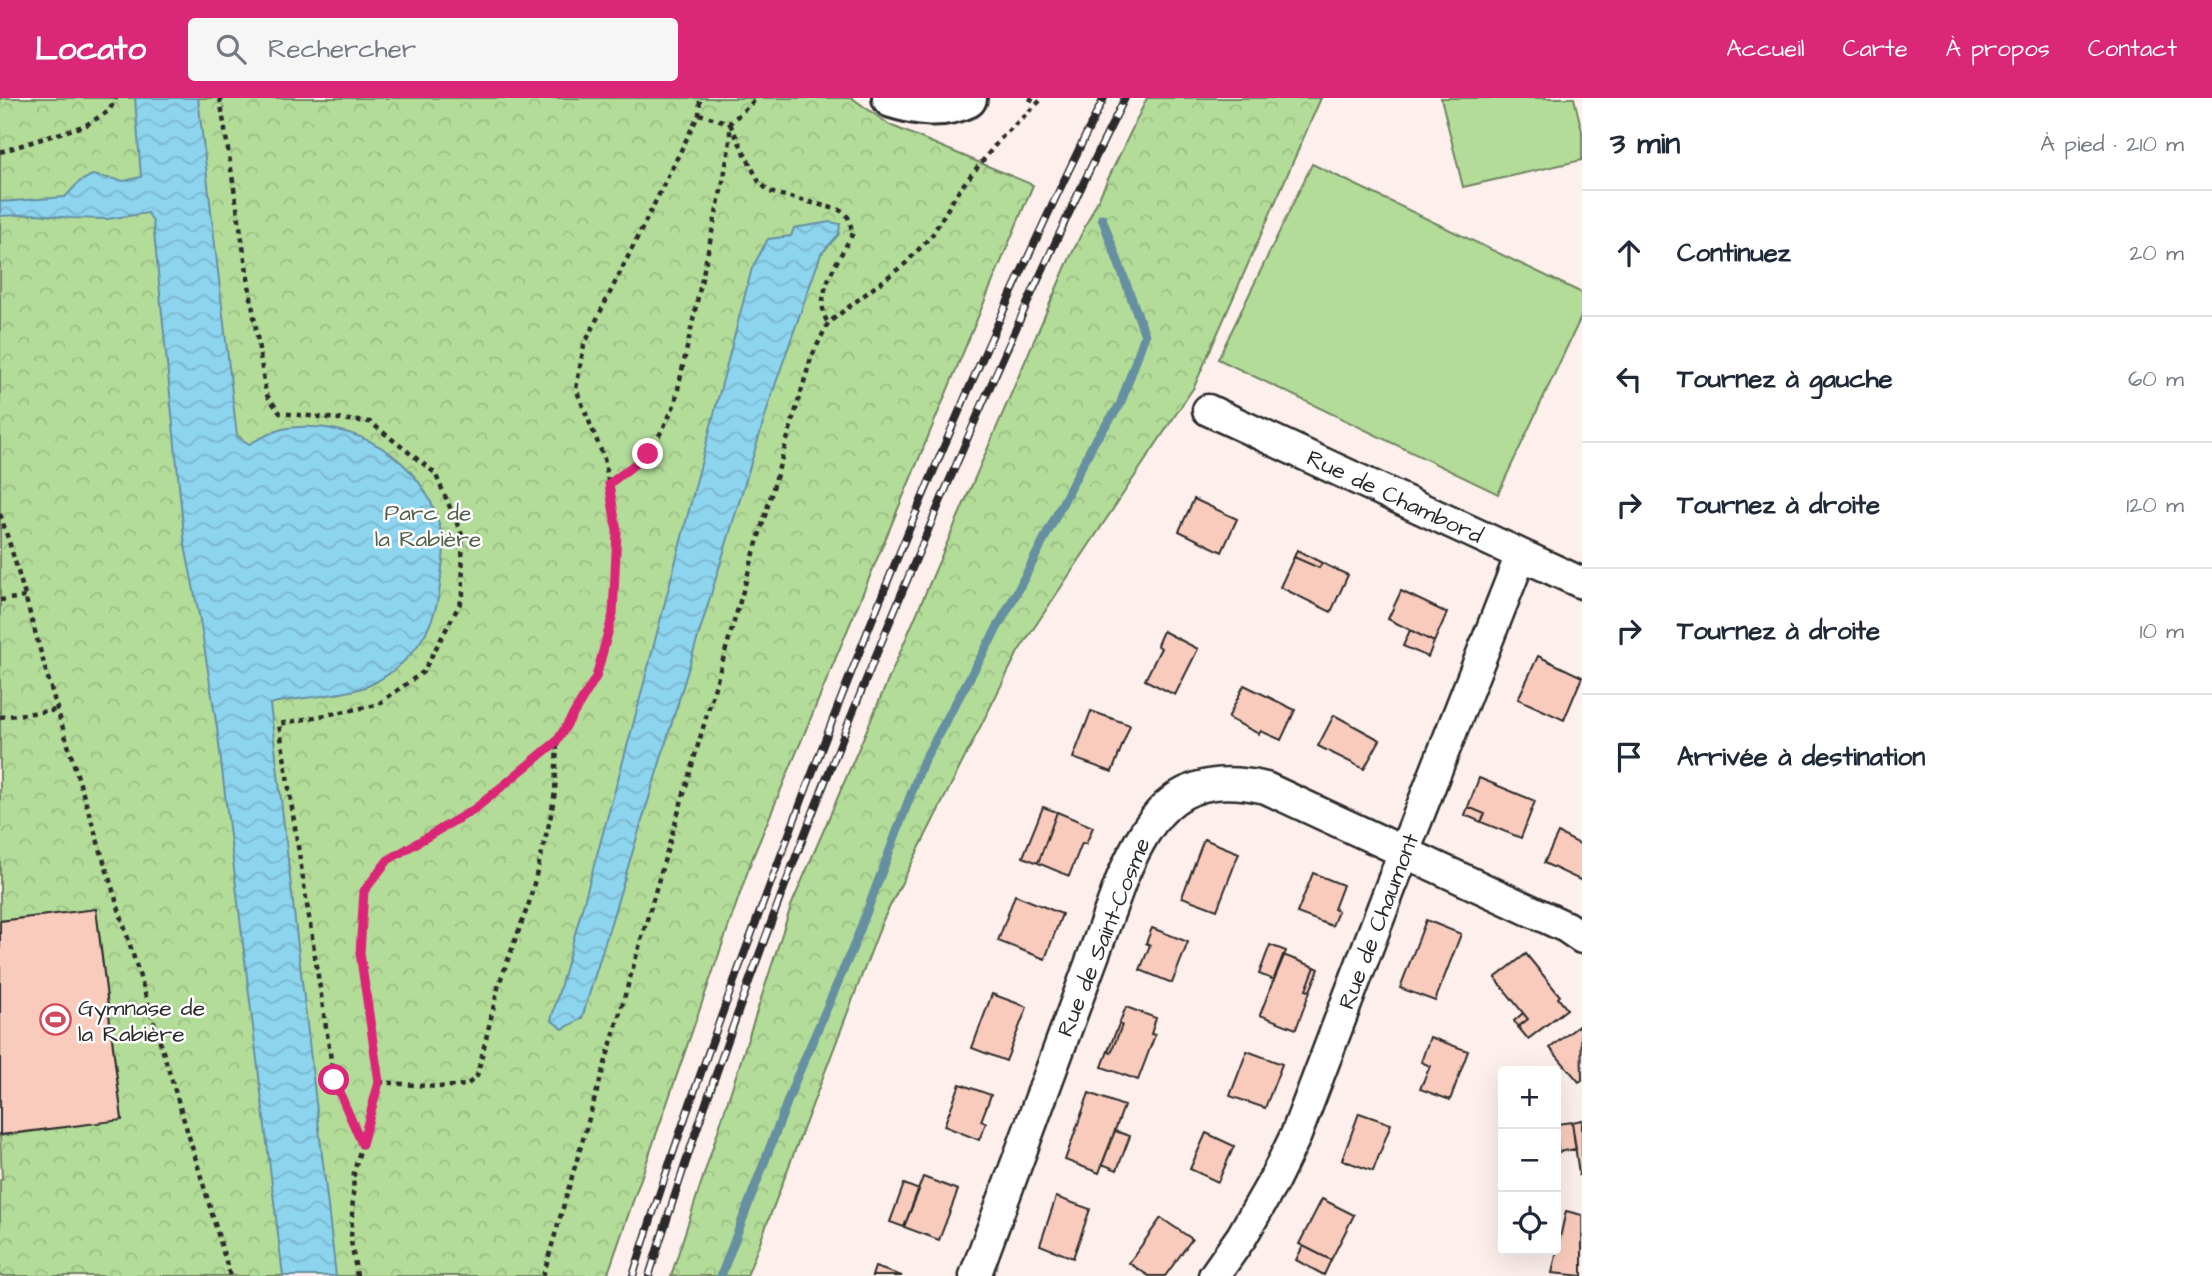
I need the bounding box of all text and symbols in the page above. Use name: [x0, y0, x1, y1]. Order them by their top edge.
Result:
search box: [188, 18, 678, 81]
text: Locato: [35, 26, 146, 72]
icon: search: [212, 30, 250, 68]
text: Rechercher: [268, 31, 416, 67]
text: Accueil: [1726, 32, 1805, 66]
text: Carte: [1843, 32, 1908, 66]
text: À propos: [1946, 32, 2050, 66]
text: Contact: [2088, 32, 2177, 66]
text: 3 min: [1610, 123, 1680, 165]
text: À pied · 210 m: [2040, 128, 2184, 160]
icon: ahead: [1610, 234, 1648, 272]
text: Continuez: [1677, 235, 1791, 271]
text: 20 m: [2129, 237, 2184, 269]
icon: left: [1610, 360, 1648, 398]
text: Tournez à gauche: [1677, 361, 1893, 397]
text: 60 m: [2128, 363, 2184, 395]
route end: [632, 438, 663, 469]
street label: Rue de Chambord: [1301, 442, 1488, 552]
icon: right: [1610, 486, 1648, 524]
text: Tournez à droite: [1677, 487, 1880, 523]
text: 120 m: [2126, 489, 2184, 521]
park label: Parc de la Rabière: [375, 497, 481, 555]
icon: right: [1610, 612, 1648, 650]
text: Tournez à droite: [1677, 613, 1880, 649]
text: 10 m: [2139, 615, 2184, 647]
icon: arrive: [1610, 738, 1648, 776]
text: Arrivée à destination: [1677, 739, 1925, 775]
street label: Rue de Chaumont: [1331, 828, 1427, 1014]
street label: Rue de Saint-Cosme: [1049, 833, 1159, 1042]
place label: Gymnase de la Rabière: [78, 992, 205, 1050]
sports icon: Gymnase de la Rabière: [38, 1003, 72, 1037]
route start: [318, 1064, 349, 1095]
map controls: [1498, 1066, 1561, 1255]
button: +: [1498, 1066, 1561, 1129]
button: −: [1498, 1129, 1561, 1192]
button: locate: [1498, 1192, 1561, 1255]

